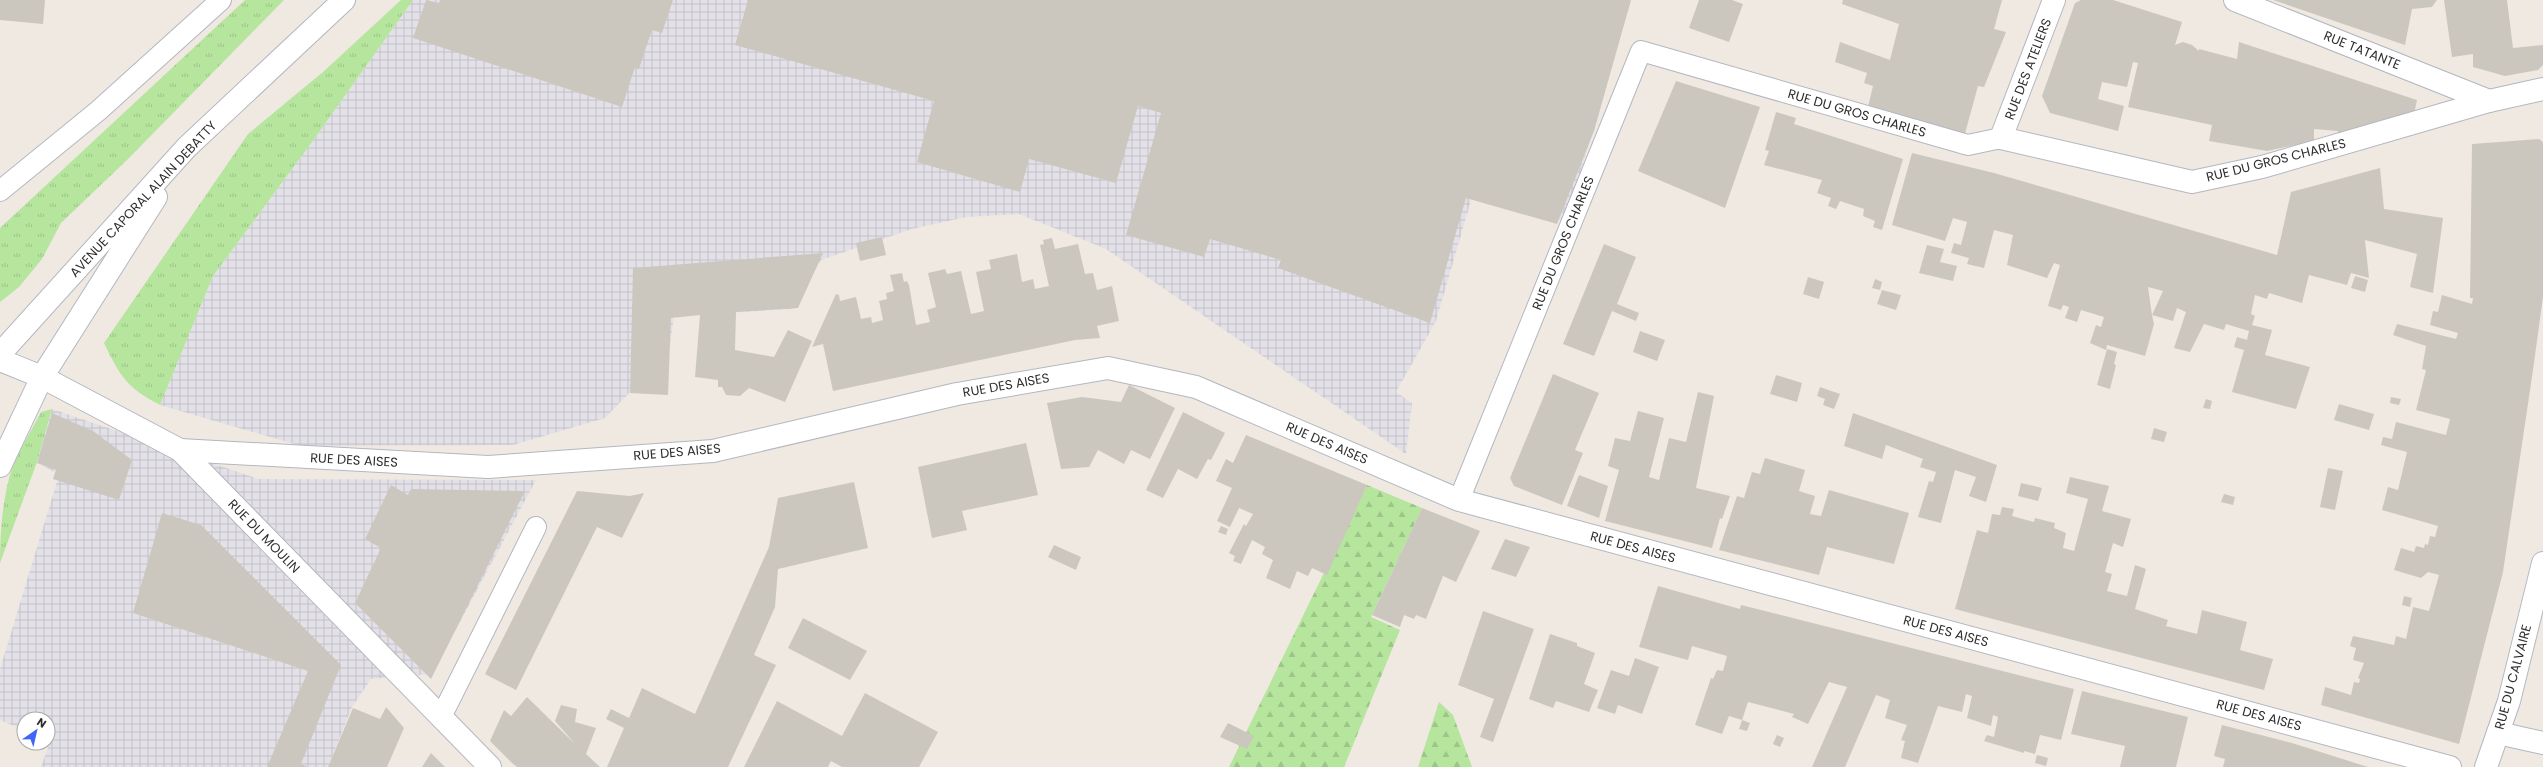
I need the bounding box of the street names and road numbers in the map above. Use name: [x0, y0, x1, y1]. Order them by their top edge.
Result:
street label: RUE DES ATELIERS: [2000, 16, 2056, 122]
street label: RUE TATANTE: [2321, 26, 2403, 74]
street label: RUE DU GROS CHARLES: [1786, 84, 1928, 142]
street label: AVENUE CAPORAL ALAIN DEBATTY: [65, 116, 221, 281]
street label: RUE DU GROS CHARLES: [2204, 133, 2348, 187]
street label: RUE DU GROS CHARLES: [1527, 173, 1599, 313]
street label: RUE DES AISES: [961, 368, 1051, 402]
street label: RUE DES AISES: [1283, 417, 1371, 469]
street label: RUE DES AISES: [632, 439, 722, 465]
street label: RUE DES AISES: [310, 448, 398, 472]
street label: RUE DU MOULIN: [224, 495, 304, 577]
street label: RUE DES AISES: [1588, 526, 1678, 568]
street label: RUE DES AISES: [1901, 610, 1991, 652]
street label: RUE DU CALVAIRE: [2490, 622, 2536, 732]
street label: RUE DES AISES: [2214, 694, 2304, 736]

